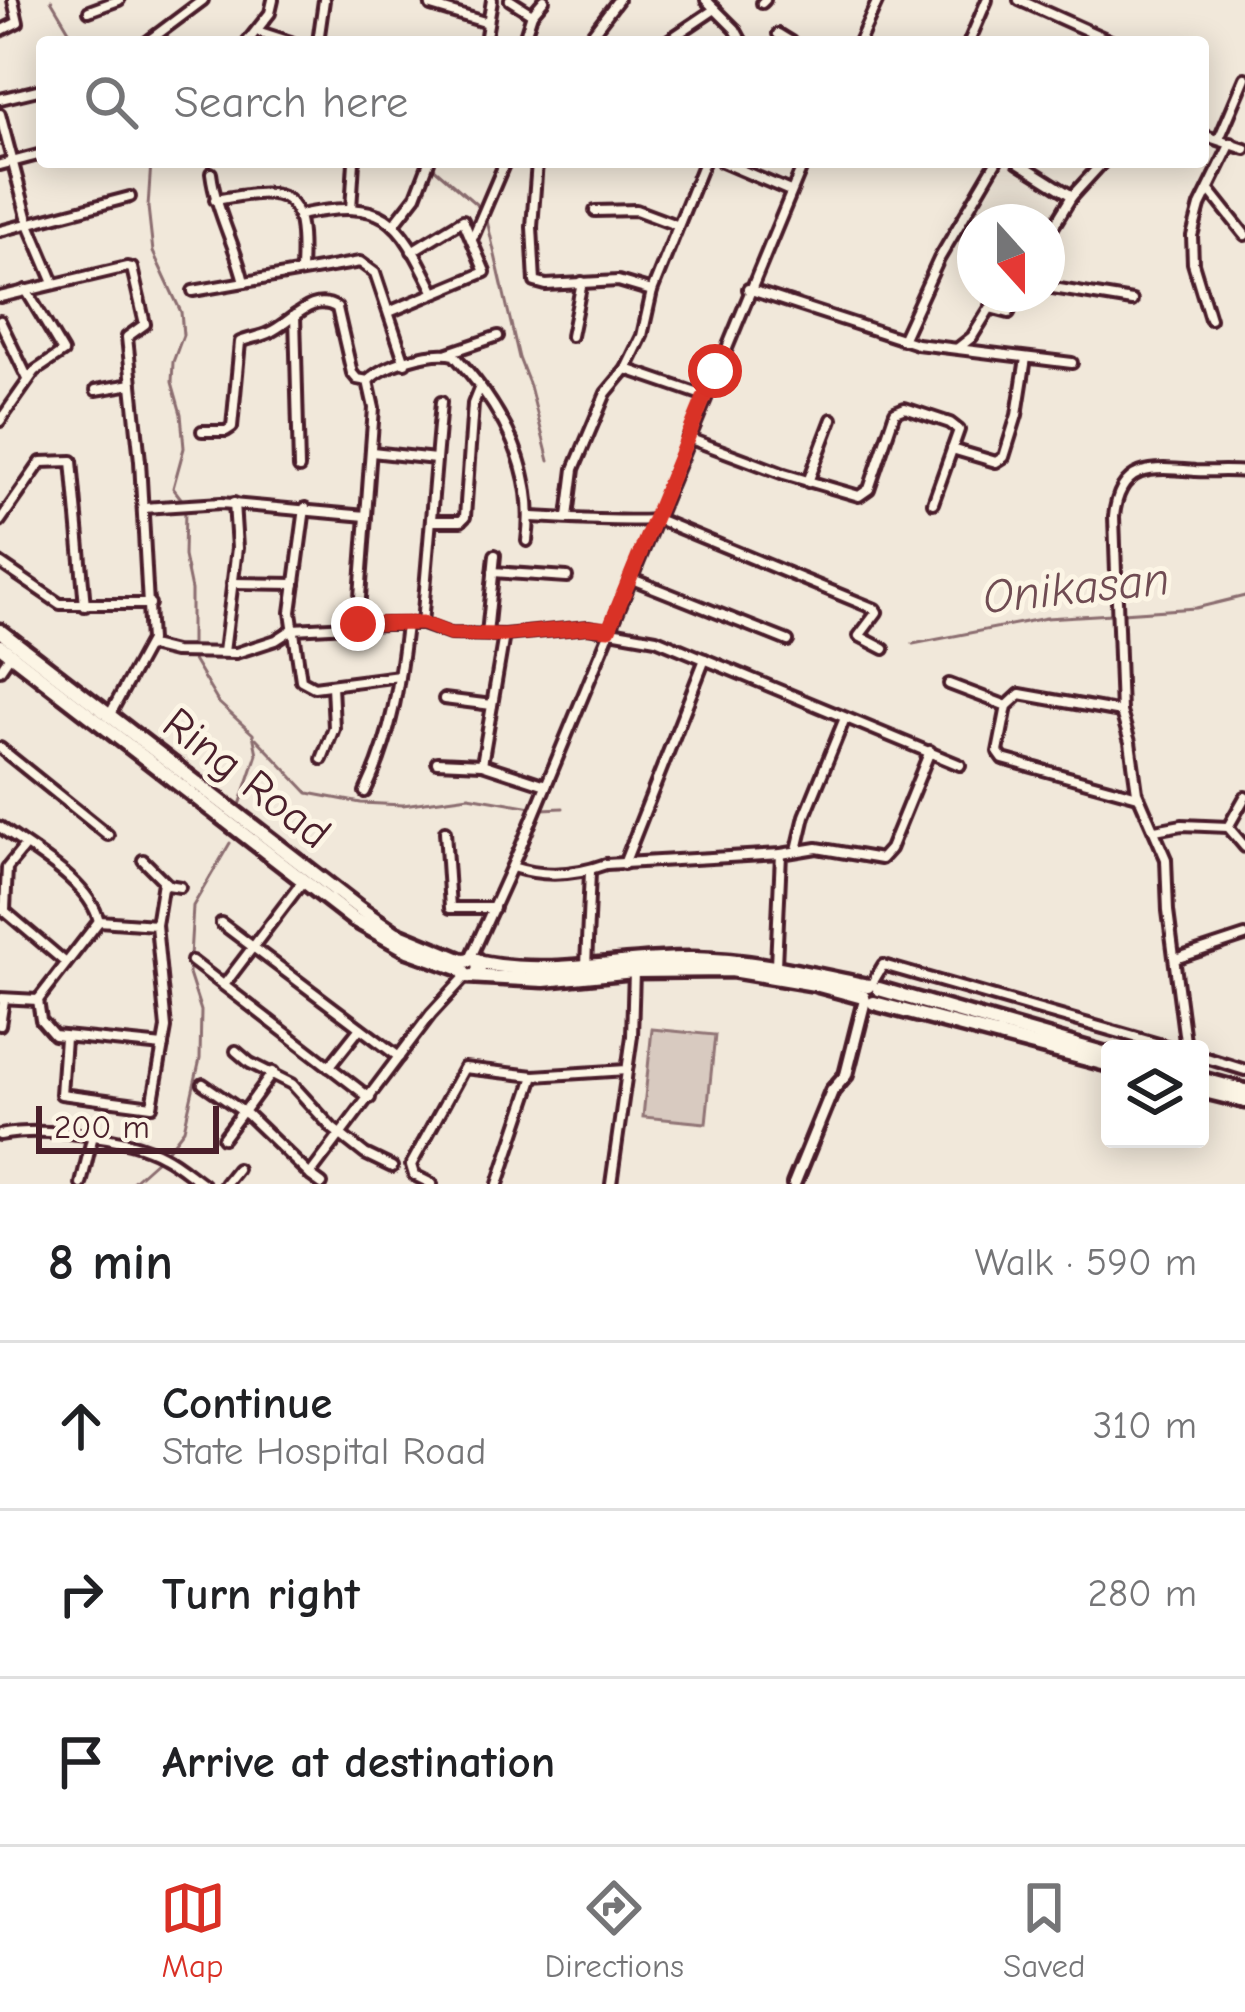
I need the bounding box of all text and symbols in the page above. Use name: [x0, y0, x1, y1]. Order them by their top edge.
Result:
search box: [36, 36, 1209, 168]
icon: search: [78, 69, 144, 135]
text: Search here: [174, 76, 408, 128]
north arrow: [957, 204, 1065, 312]
route start: [688, 344, 742, 398]
water label: Onikasan: [980, 551, 1172, 625]
route end: [331, 597, 385, 651]
street label: Ring Road: [153, 697, 341, 859]
map controls: [1101, 1040, 1209, 1148]
button: layers: [1101, 1040, 1209, 1148]
scale bar: [36, 1100, 219, 1153]
text: 200 m: [54, 1108, 150, 1146]
text: 8 min: [48, 1233, 173, 1292]
text: Walk · 590 m: [975, 1240, 1197, 1285]
text: Continue: [162, 1377, 332, 1429]
icon: ahead: [48, 1393, 114, 1459]
text: 310 m: [1093, 1403, 1197, 1448]
text: State Hospital Road: [162, 1429, 487, 1474]
icon: right: [48, 1561, 114, 1627]
text: Turn right: [162, 1568, 360, 1620]
text: 280 m: [1087, 1571, 1197, 1616]
icon: arrive: [48, 1729, 114, 1795]
text: Arrive at destination: [162, 1736, 555, 1788]
tab: Map: [160, 1875, 226, 1985]
tab: Directions: [545, 1875, 684, 1985]
tab: Saved: [1003, 1875, 1085, 1985]

